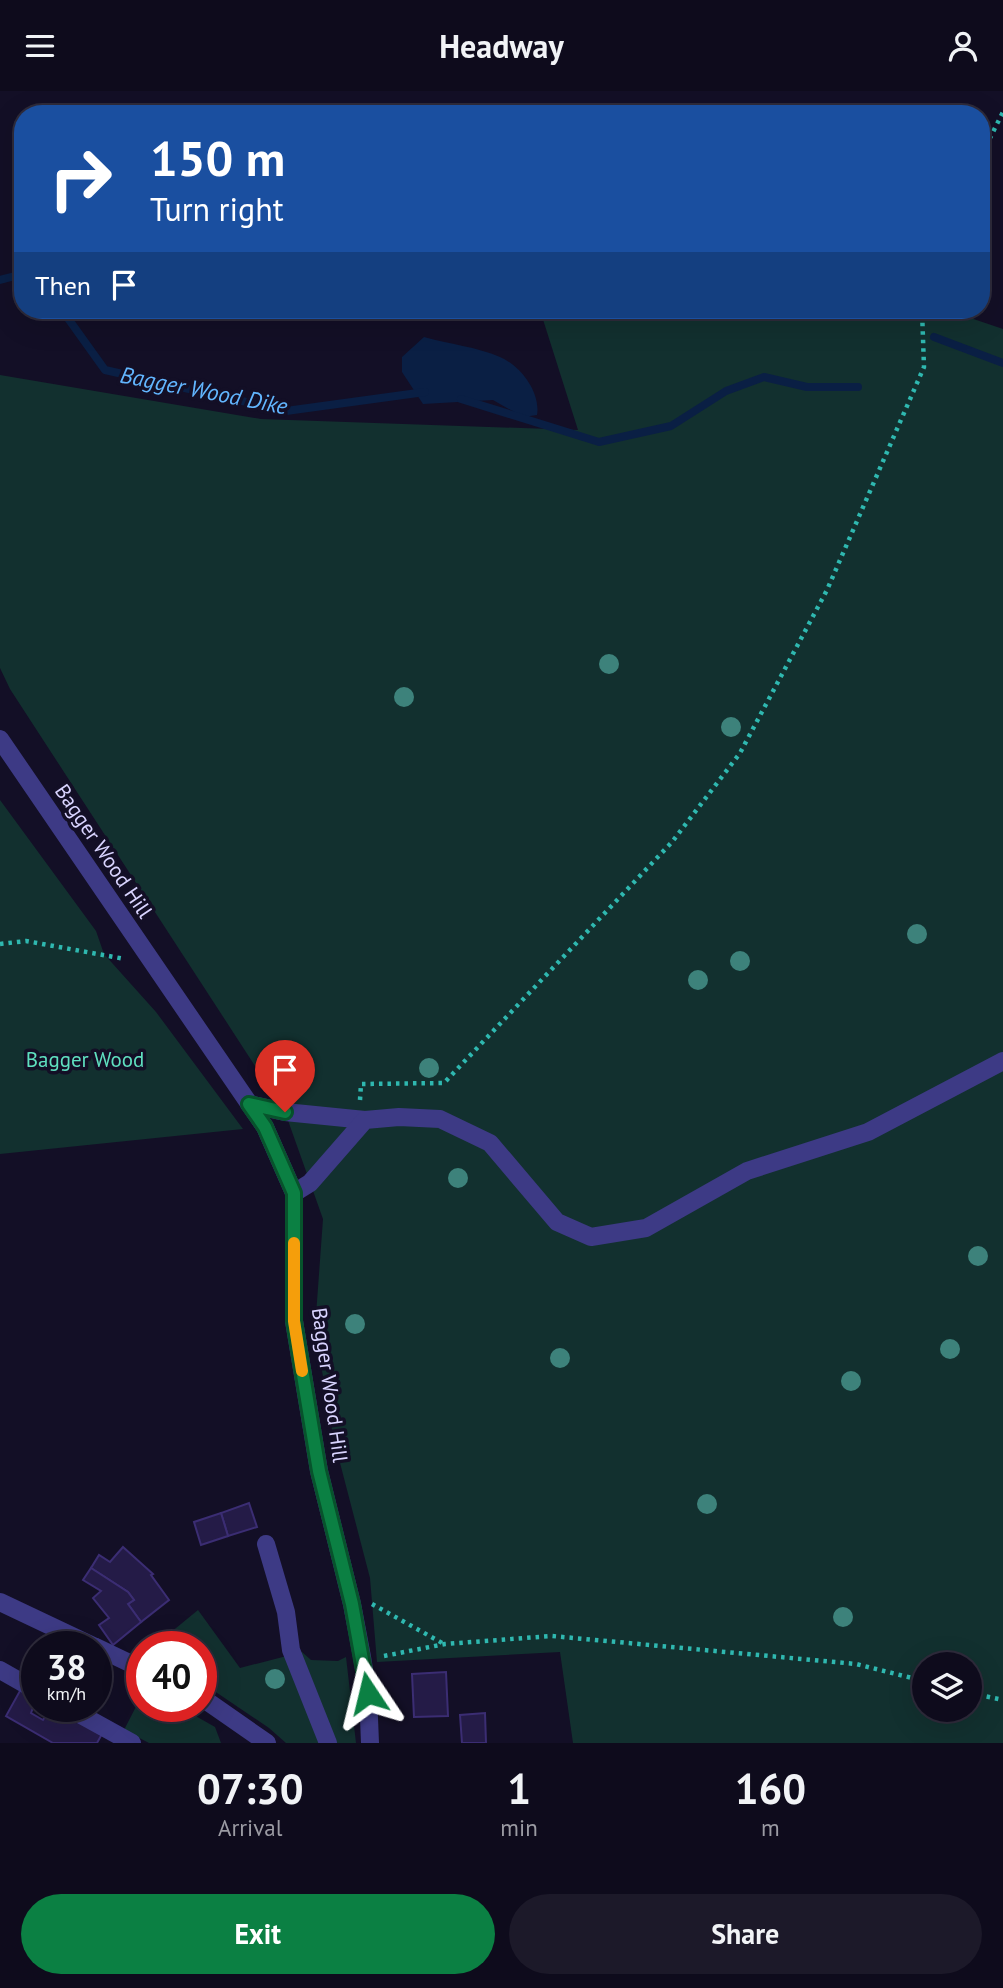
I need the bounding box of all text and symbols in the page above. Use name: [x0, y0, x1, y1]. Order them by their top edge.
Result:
text: Headway: [439, 25, 564, 67]
icon: menu: [21, 27, 59, 65]
icon: person: [944, 27, 982, 65]
text: 150 m: [150, 126, 285, 190]
icon: right: [35, 133, 126, 224]
text: Turn right: [150, 188, 284, 230]
icon: arrive: [105, 266, 143, 304]
text: Then: [35, 269, 91, 302]
water label: Bagger Wood Dike: [118, 360, 291, 421]
street label: Bagger Wood Hill: [49, 779, 159, 923]
pin: [255, 1040, 315, 1112]
park label: Bagger Wood: [26, 1046, 144, 1073]
icon: arrive: [266, 1051, 304, 1089]
street label: Bagger Wood Hill: [306, 1306, 354, 1464]
speed limit sign: 40: [126, 1631, 217, 1722]
text: 38: [47, 1644, 86, 1690]
map controls: [912, 1652, 982, 1722]
button: layers: [912, 1652, 982, 1722]
position arrow: [331, 1656, 405, 1730]
text: km/h: [47, 1682, 86, 1705]
text: 07:30: [197, 1761, 303, 1816]
text: 1: [507, 1761, 531, 1816]
text: 160: [735, 1761, 806, 1816]
text: Arrival: [218, 1813, 282, 1842]
text: min: [500, 1813, 538, 1842]
text: m: [761, 1813, 780, 1842]
button: Exit: [21, 1894, 495, 1974]
button: Share: [509, 1894, 982, 1974]

